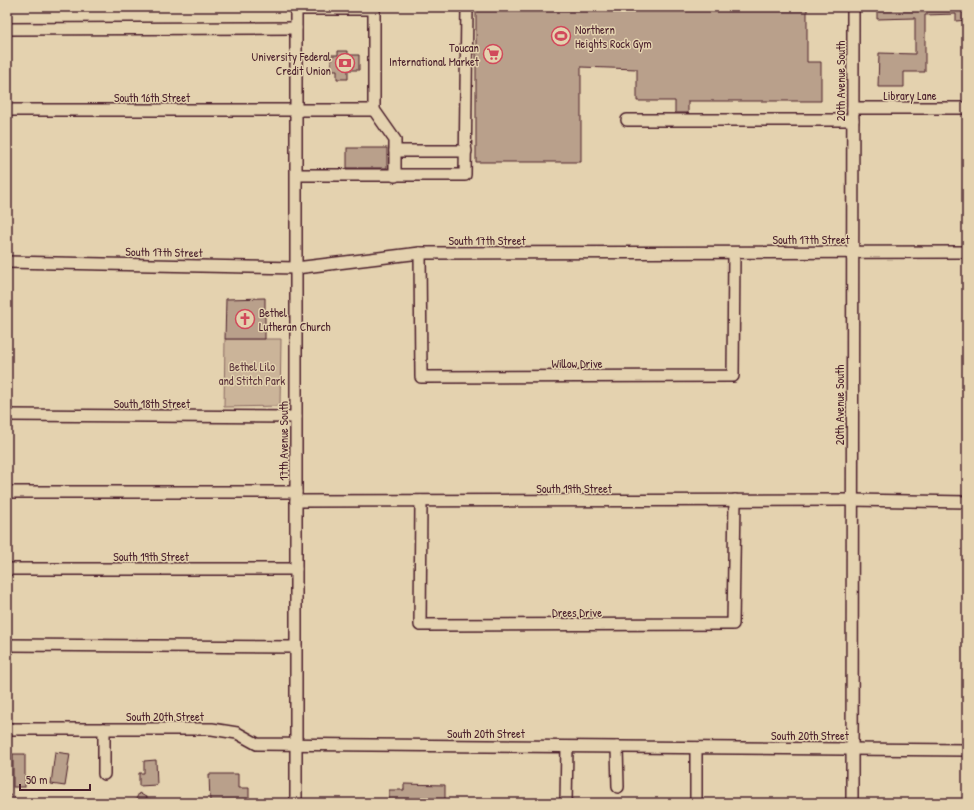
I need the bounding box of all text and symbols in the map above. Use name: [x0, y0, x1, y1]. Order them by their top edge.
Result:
place label: Northern Heights Rock Gym: [575, 21, 652, 52]
sports icon: Northern Heights Rock Gym: [550, 25, 572, 47]
place label: Toucan International Market: [389, 39, 480, 70]
street label: 20th Avenue South: [832, 41, 849, 121]
supermarket icon: Toucan International Market: [482, 43, 504, 65]
place label: University Federal Credit Union: [252, 48, 332, 79]
bank icon: University Federal Credit Union: [334, 52, 356, 74]
street label: Library Lane: [883, 87, 937, 104]
street label: South 16th Street: [114, 89, 191, 106]
street label: South 17th Street: [772, 231, 850, 248]
street label: South 17th Street: [448, 232, 526, 249]
street label: South 17th Street: [125, 243, 204, 261]
place label: Bethel Lutheran Church: [259, 304, 330, 335]
church icon: Bethel Lutheran Church: [234, 308, 256, 330]
street label: Willow Drive: [552, 355, 603, 372]
park label: Bethel Lilo and Stitch Park: [219, 358, 285, 389]
street label: 20th Avenue South: [831, 365, 848, 445]
street label: South 18th Street: [114, 395, 191, 412]
street label: 17th Avenue South: [275, 401, 292, 481]
street label: South 19th Street: [536, 480, 613, 497]
street label: South 19th Street: [113, 548, 190, 565]
street label: Drees Drive: [552, 604, 602, 621]
street label: South 20th Street: [126, 708, 205, 725]
street label: South 20th Street: [447, 725, 526, 742]
street label: South 20th Street: [771, 727, 850, 744]
scale bar: [20, 766, 90, 792]
text: 50 m: [26, 771, 47, 788]

